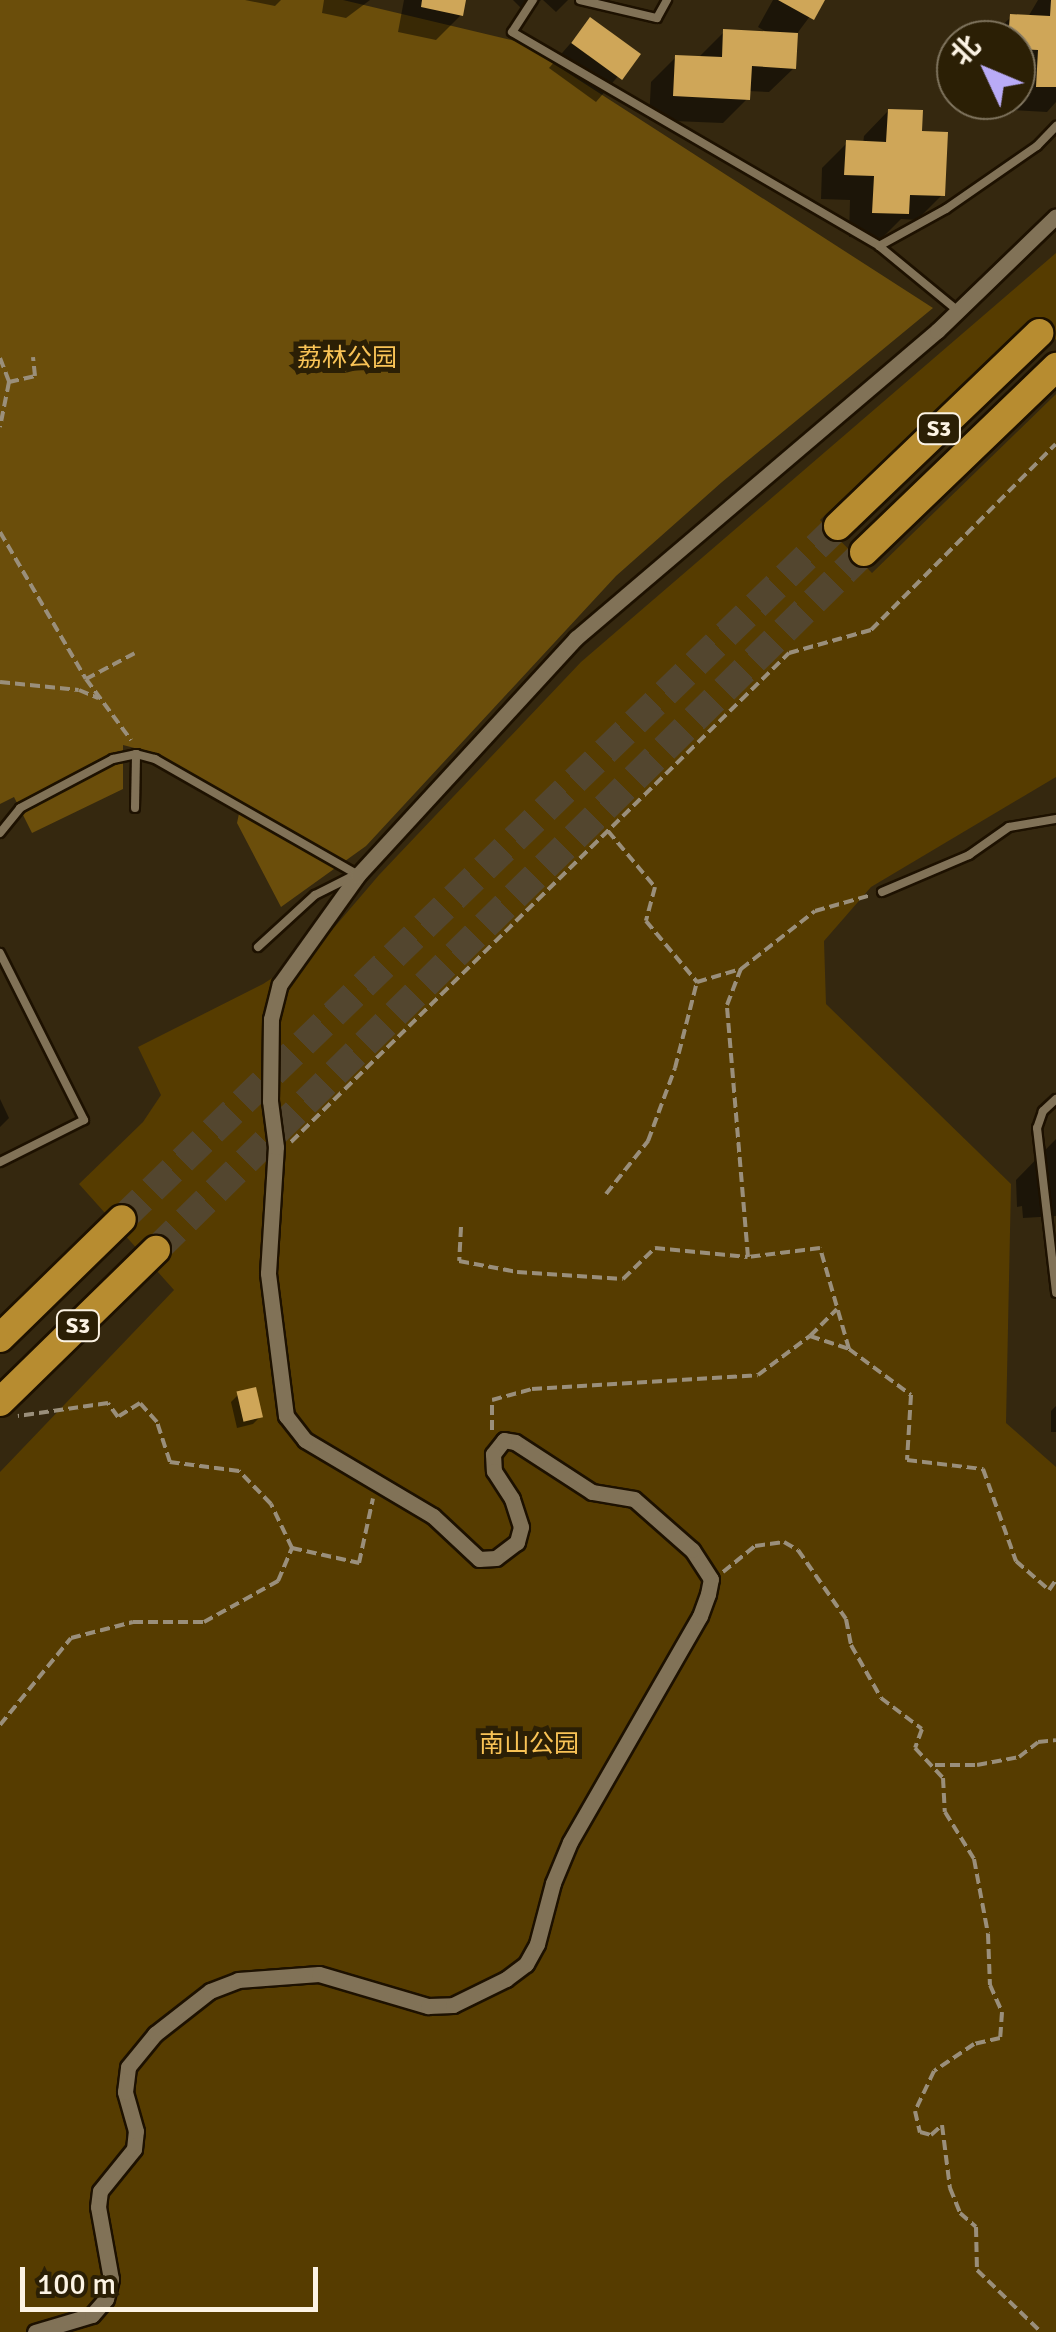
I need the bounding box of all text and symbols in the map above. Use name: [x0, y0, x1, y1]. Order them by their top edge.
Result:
north arrow: [936, 20, 1036, 120]
text: 北: [944, 29, 988, 72]
park label: 荔林公园: [297, 343, 397, 373]
road number: S3: [916, 412, 962, 446]
road number: S3: [56, 1309, 100, 1343]
park label: 南山公园: [479, 1729, 579, 1759]
scale bar: [25, 2247, 322, 2309]
text: 100 m: [37, 2266, 116, 2303]

